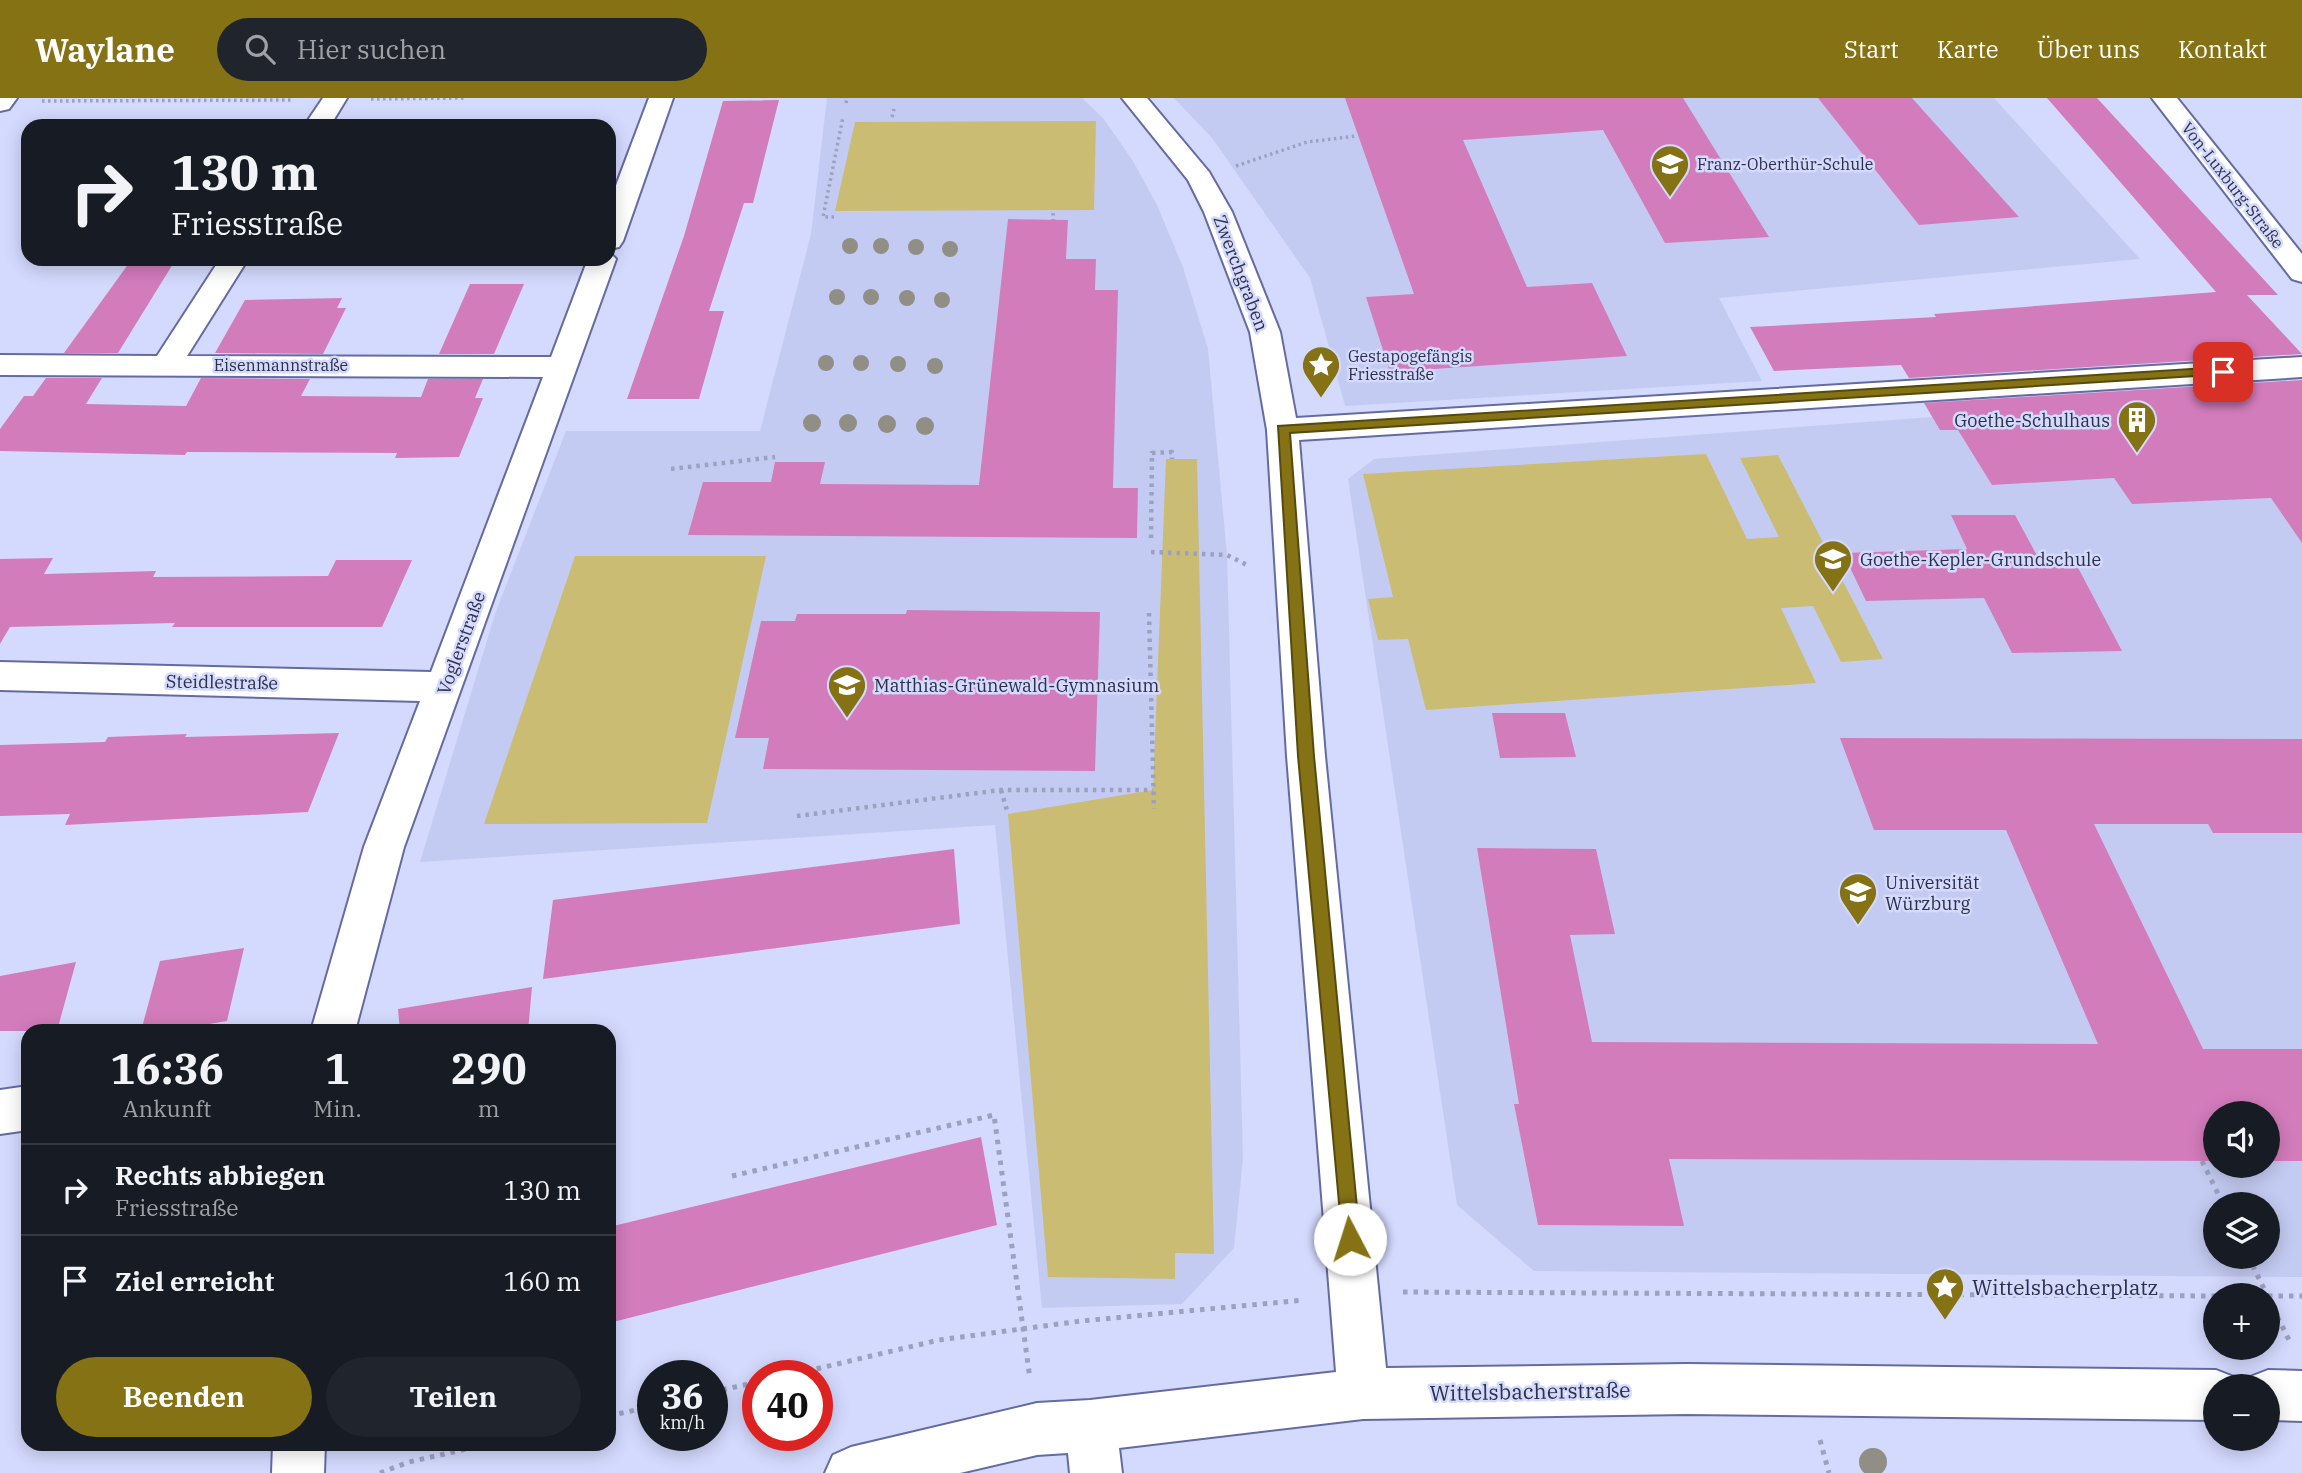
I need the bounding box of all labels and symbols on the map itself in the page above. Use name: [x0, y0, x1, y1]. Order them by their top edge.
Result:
street label: Von-Luxburg-Straße: [2178, 118, 2288, 252]
school or university icon: Franz-Oberthür-Schule: [1649, 143, 1691, 198]
place label: Franz-Oberthür-Schule: [1697, 154, 1873, 174]
street label: Zwerchgraben: [1208, 212, 1274, 334]
pin: [2193, 342, 2253, 402]
place icon: Gestapogefängis Friesstraße: [1300, 344, 1342, 399]
place label: Gestapogefängis Friesstraße: [1348, 346, 1472, 384]
street label: Eisenmannstraße: [214, 355, 348, 375]
building icon: Goethe-Schulhaus: [2116, 399, 2158, 454]
place label: Goethe-Schulhaus: [1954, 409, 2110, 432]
school or university icon: Goethe-Kepler-Grundschule: [1812, 538, 1854, 593]
place label: Goethe-Kepler-Grundschule: [1860, 548, 2101, 571]
street label: Voglerstraße: [432, 588, 490, 698]
school or university icon: Matthias-Grünewald-Gymnasium: [826, 664, 868, 719]
street label: Steidlestraße: [166, 670, 278, 694]
place label: Matthias-Grünewald-Gymnasium: [874, 674, 1160, 697]
school or university icon: Universität Würzburg: [1837, 871, 1879, 926]
place label: Universität Würzburg: [1885, 871, 1979, 915]
position arrow: [1313, 1202, 1387, 1276]
place icon: Wittelsbacherplatz: [1924, 1266, 1966, 1321]
place label: Wittelsbacherplatz: [1972, 1273, 2158, 1301]
speed limit sign: 40: [742, 1360, 833, 1451]
street label: Wittelsbacherstraße: [1429, 1375, 1631, 1407]

